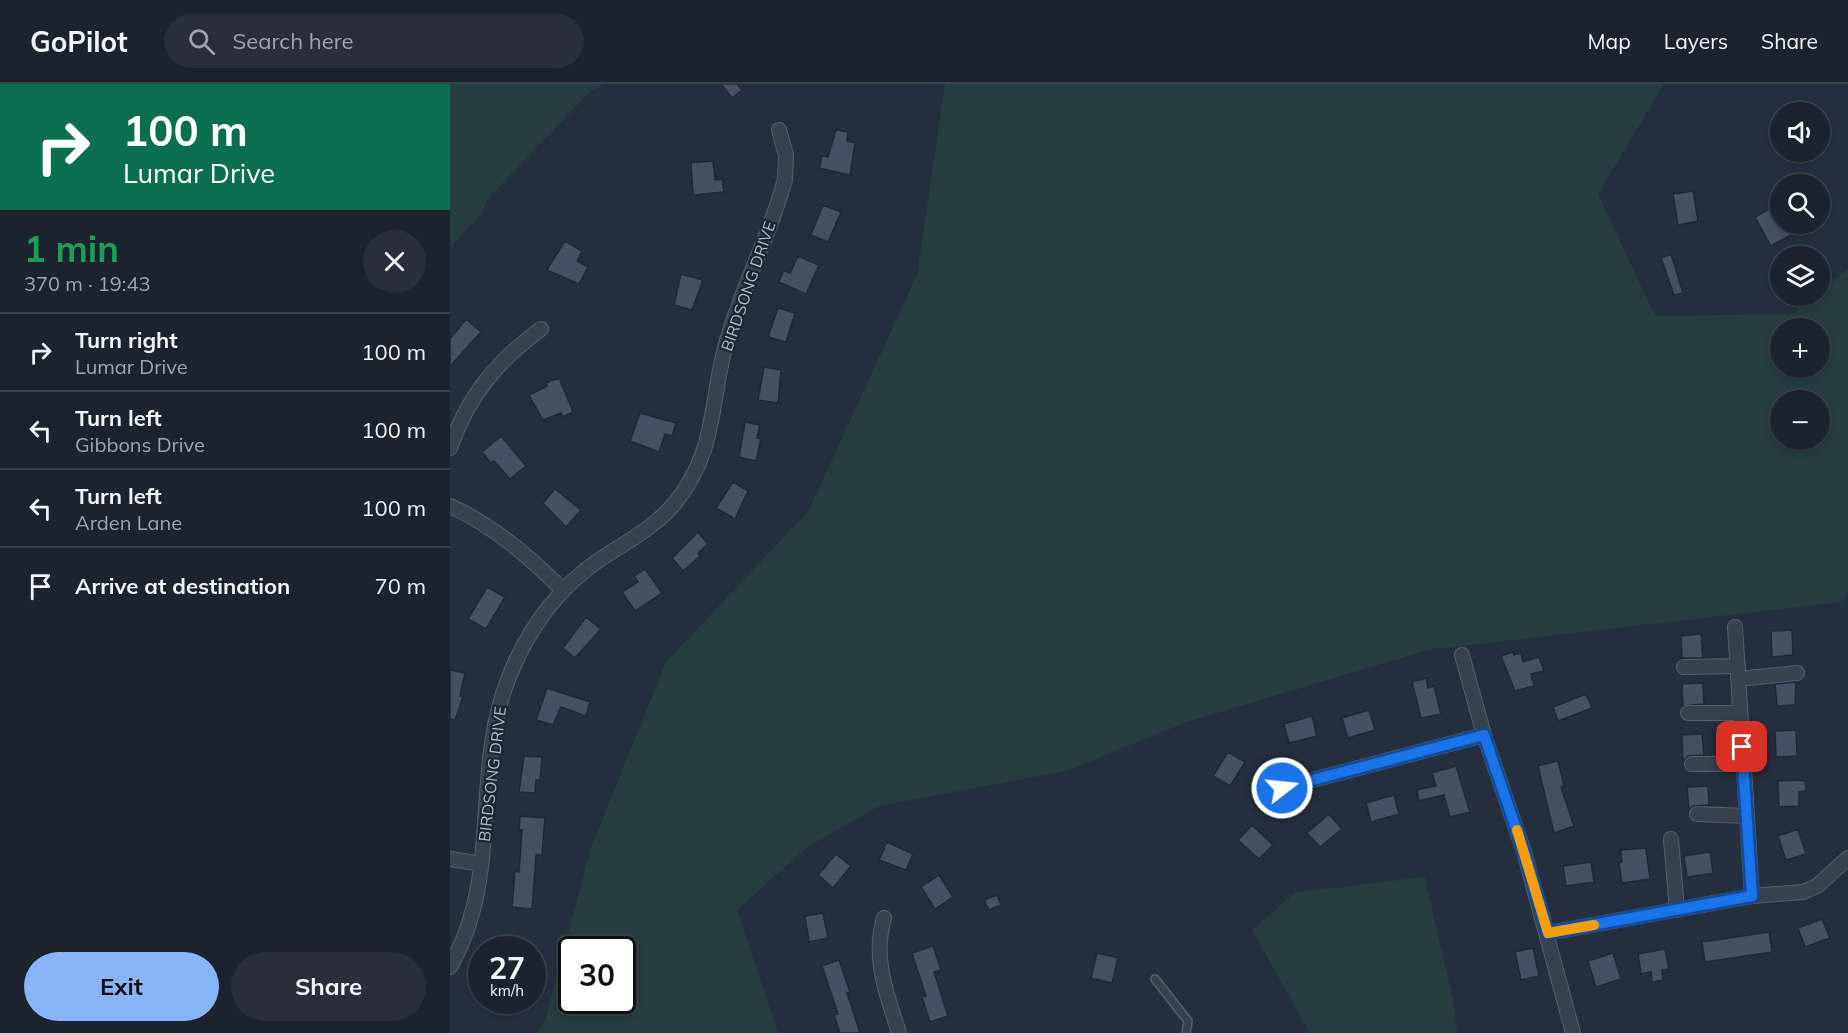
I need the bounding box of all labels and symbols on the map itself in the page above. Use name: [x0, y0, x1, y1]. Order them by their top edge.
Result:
street label: BIRDSONG DRIVE: [716, 218, 780, 354]
street label: BIRDSONG DRIVE: [474, 705, 510, 843]
pin: [1716, 721, 1767, 772]
position arrow: [1250, 756, 1314, 820]
speed limit sign: 30: [558, 936, 636, 1014]

